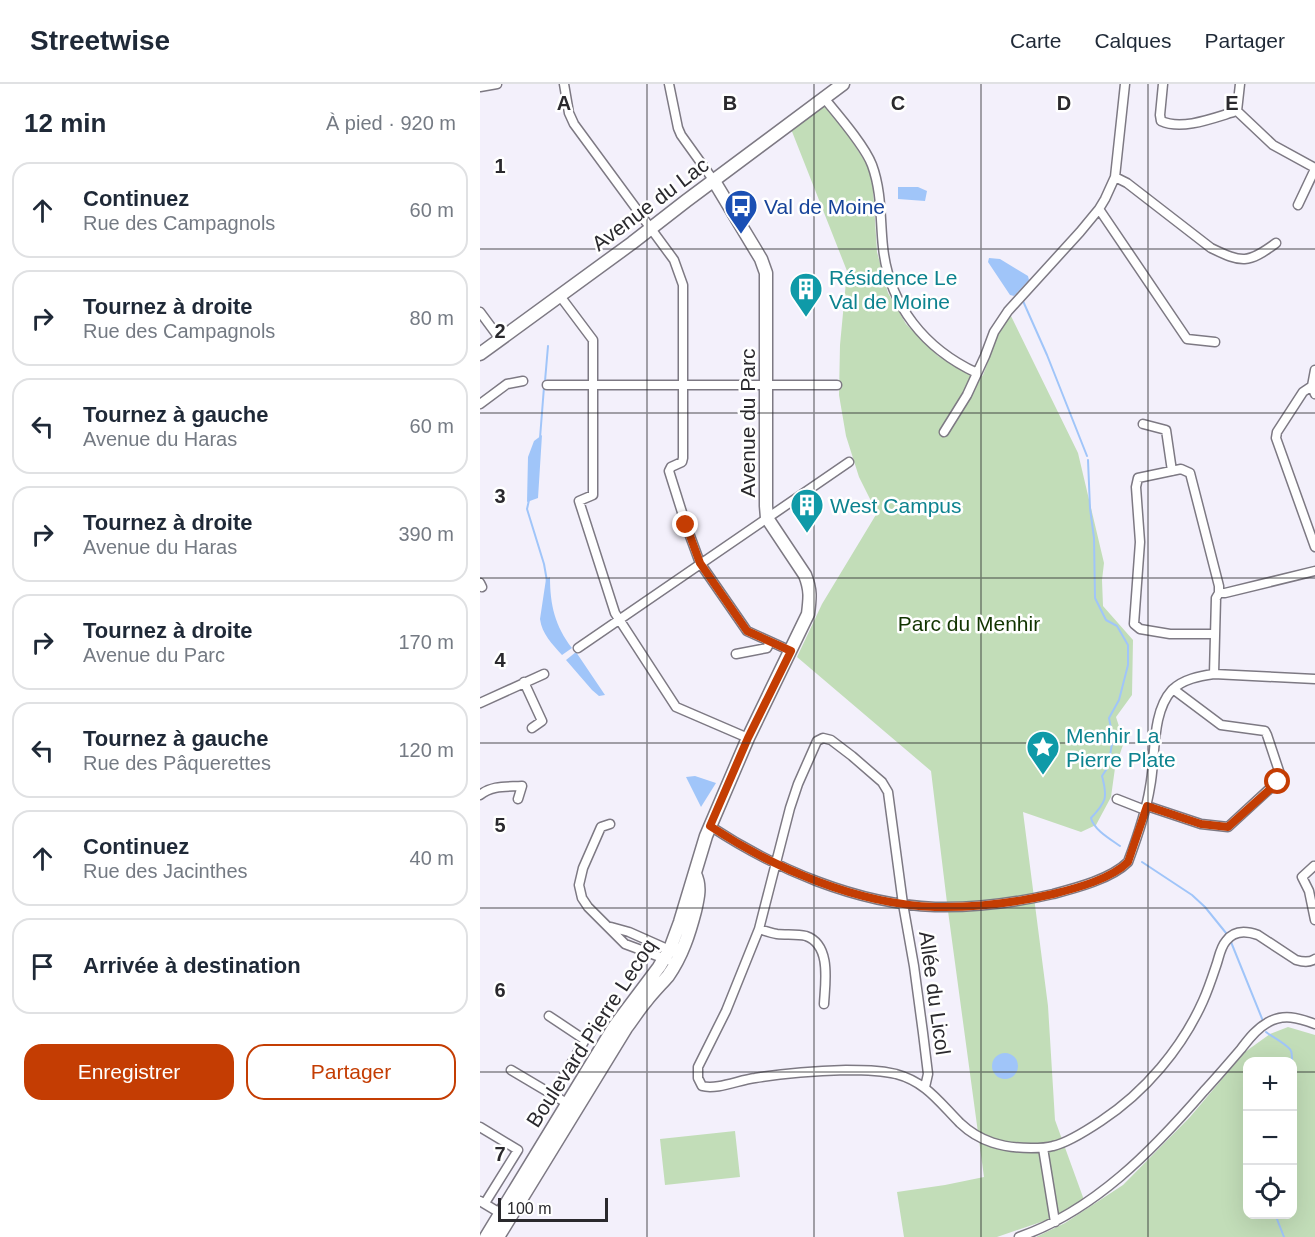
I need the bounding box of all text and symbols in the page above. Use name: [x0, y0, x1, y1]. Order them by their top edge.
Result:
text: Streetwise: [30, 25, 170, 56]
text: Carte: [1010, 29, 1061, 52]
text: Calques: [1094, 29, 1171, 52]
text: Partager: [1204, 29, 1285, 52]
text: A: [557, 92, 571, 114]
text: B: [723, 92, 737, 114]
text: C: [891, 92, 905, 114]
text: D: [1057, 92, 1071, 114]
text: E: [1225, 92, 1239, 114]
text: 12 min: [24, 108, 106, 138]
text: À pied · 920 m: [326, 112, 456, 134]
street label: Avenue du Lac: [587, 153, 713, 255]
text: 1: [494, 155, 506, 177]
text: Continuez: [83, 186, 189, 211]
bus stop icon: Val de Moine: [723, 188, 759, 235]
icon: ahead: [26, 194, 59, 227]
place label: Val de Moine: [764, 195, 885, 218]
text: 60 m: [410, 199, 454, 221]
text: Rue des Campagnols: [83, 212, 275, 234]
place label: Résidence Le Val de Moine: [829, 266, 957, 313]
building icon: Résidence Le Val de Moine: [788, 271, 824, 318]
text: Tournez à droite: [83, 294, 253, 319]
icon: right: [26, 302, 59, 335]
text: 80 m: [410, 307, 454, 329]
text: Rue des Campagnols: [83, 320, 275, 342]
text: 2: [494, 320, 506, 342]
street label: Avenue du Parc: [736, 348, 759, 498]
text: Tournez à gauche: [83, 402, 268, 427]
icon: left: [26, 410, 59, 443]
text: 60 m: [410, 415, 454, 437]
text: Avenue du Haras: [83, 428, 237, 450]
text: 3: [494, 485, 506, 507]
building icon: West Campus: [789, 487, 825, 534]
place label: West Campus: [830, 494, 962, 517]
text: Tournez à droite: [83, 510, 253, 535]
route end: [672, 511, 698, 537]
icon: right: [26, 518, 59, 551]
text: 390 m: [398, 523, 454, 545]
text: Avenue du Haras: [83, 536, 237, 558]
park label: Parc du Menhir: [898, 612, 1040, 635]
text: Tournez à droite: [83, 618, 253, 643]
icon: right: [26, 626, 59, 659]
text: 170 m: [398, 631, 454, 653]
text: Avenue du Parc: [83, 644, 225, 666]
text: 4: [494, 649, 506, 671]
place label: Menhir La Pierre Plate: [1066, 724, 1176, 771]
text: Tournez à gauche: [83, 726, 268, 751]
place icon: Menhir La Pierre Plate: [1025, 729, 1061, 776]
icon: left: [26, 734, 59, 767]
text: 120 m: [398, 739, 454, 761]
text: Rue des Pâquerettes: [83, 752, 271, 774]
route start: [1264, 768, 1290, 794]
text: 5: [494, 814, 506, 836]
text: Continuez: [83, 834, 189, 859]
icon: ahead: [26, 842, 59, 875]
text: 40 m: [410, 847, 454, 869]
text: Rue des Jacinthes: [83, 860, 248, 882]
street label: Allée du Licol: [915, 930, 955, 1056]
street label: Boulevard Pierre Lecoq: [522, 935, 660, 1131]
icon: arrive: [26, 950, 59, 983]
text: Arrivée à destination: [83, 953, 301, 978]
text: 6: [494, 979, 506, 1001]
button: Enregistrer: [24, 1044, 234, 1100]
button: Partager: [246, 1044, 456, 1100]
map controls: [1243, 1057, 1297, 1219]
button: +: [1243, 1057, 1297, 1111]
button: −: [1243, 1111, 1297, 1165]
text: 7: [494, 1143, 506, 1165]
button: locate: [1243, 1165, 1297, 1219]
scale bar: [498, 1195, 608, 1222]
text: 100 m: [507, 1200, 551, 1217]

